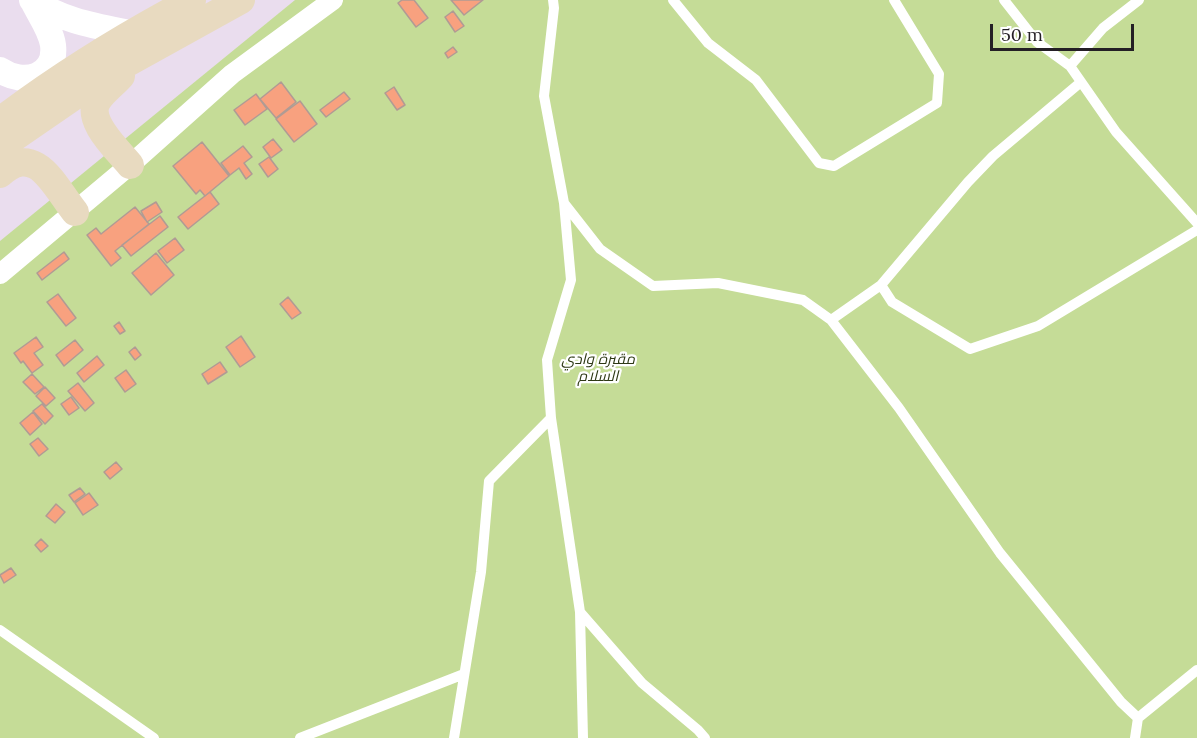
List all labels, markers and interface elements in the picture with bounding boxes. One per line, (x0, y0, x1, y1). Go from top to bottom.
scale bar (993, 12, 1137, 50)
text: 50 m (1001, 23, 1043, 46)
park label: مقبرة وادي السلام (561, 351, 635, 386)

